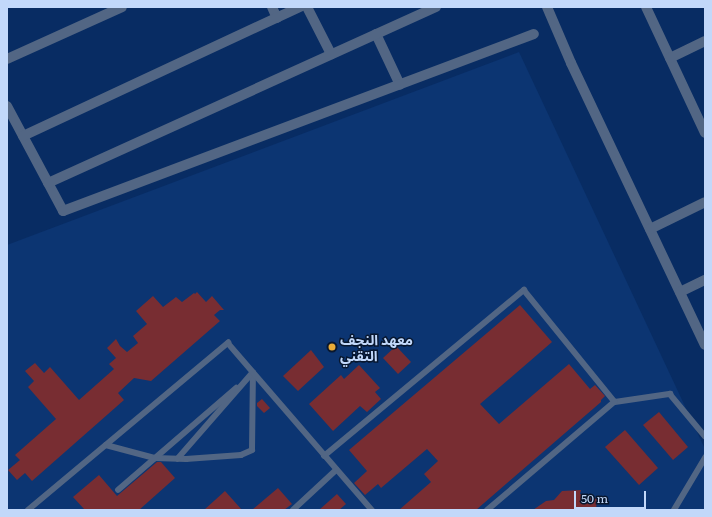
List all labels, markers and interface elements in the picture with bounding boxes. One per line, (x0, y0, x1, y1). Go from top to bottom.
place label: معهد النجف التقني (340, 331, 413, 364)
marker: معهد النجف التقني (327, 342, 337, 352)
scale bar (576, 483, 648, 509)
text: 50 m (581, 489, 608, 507)

